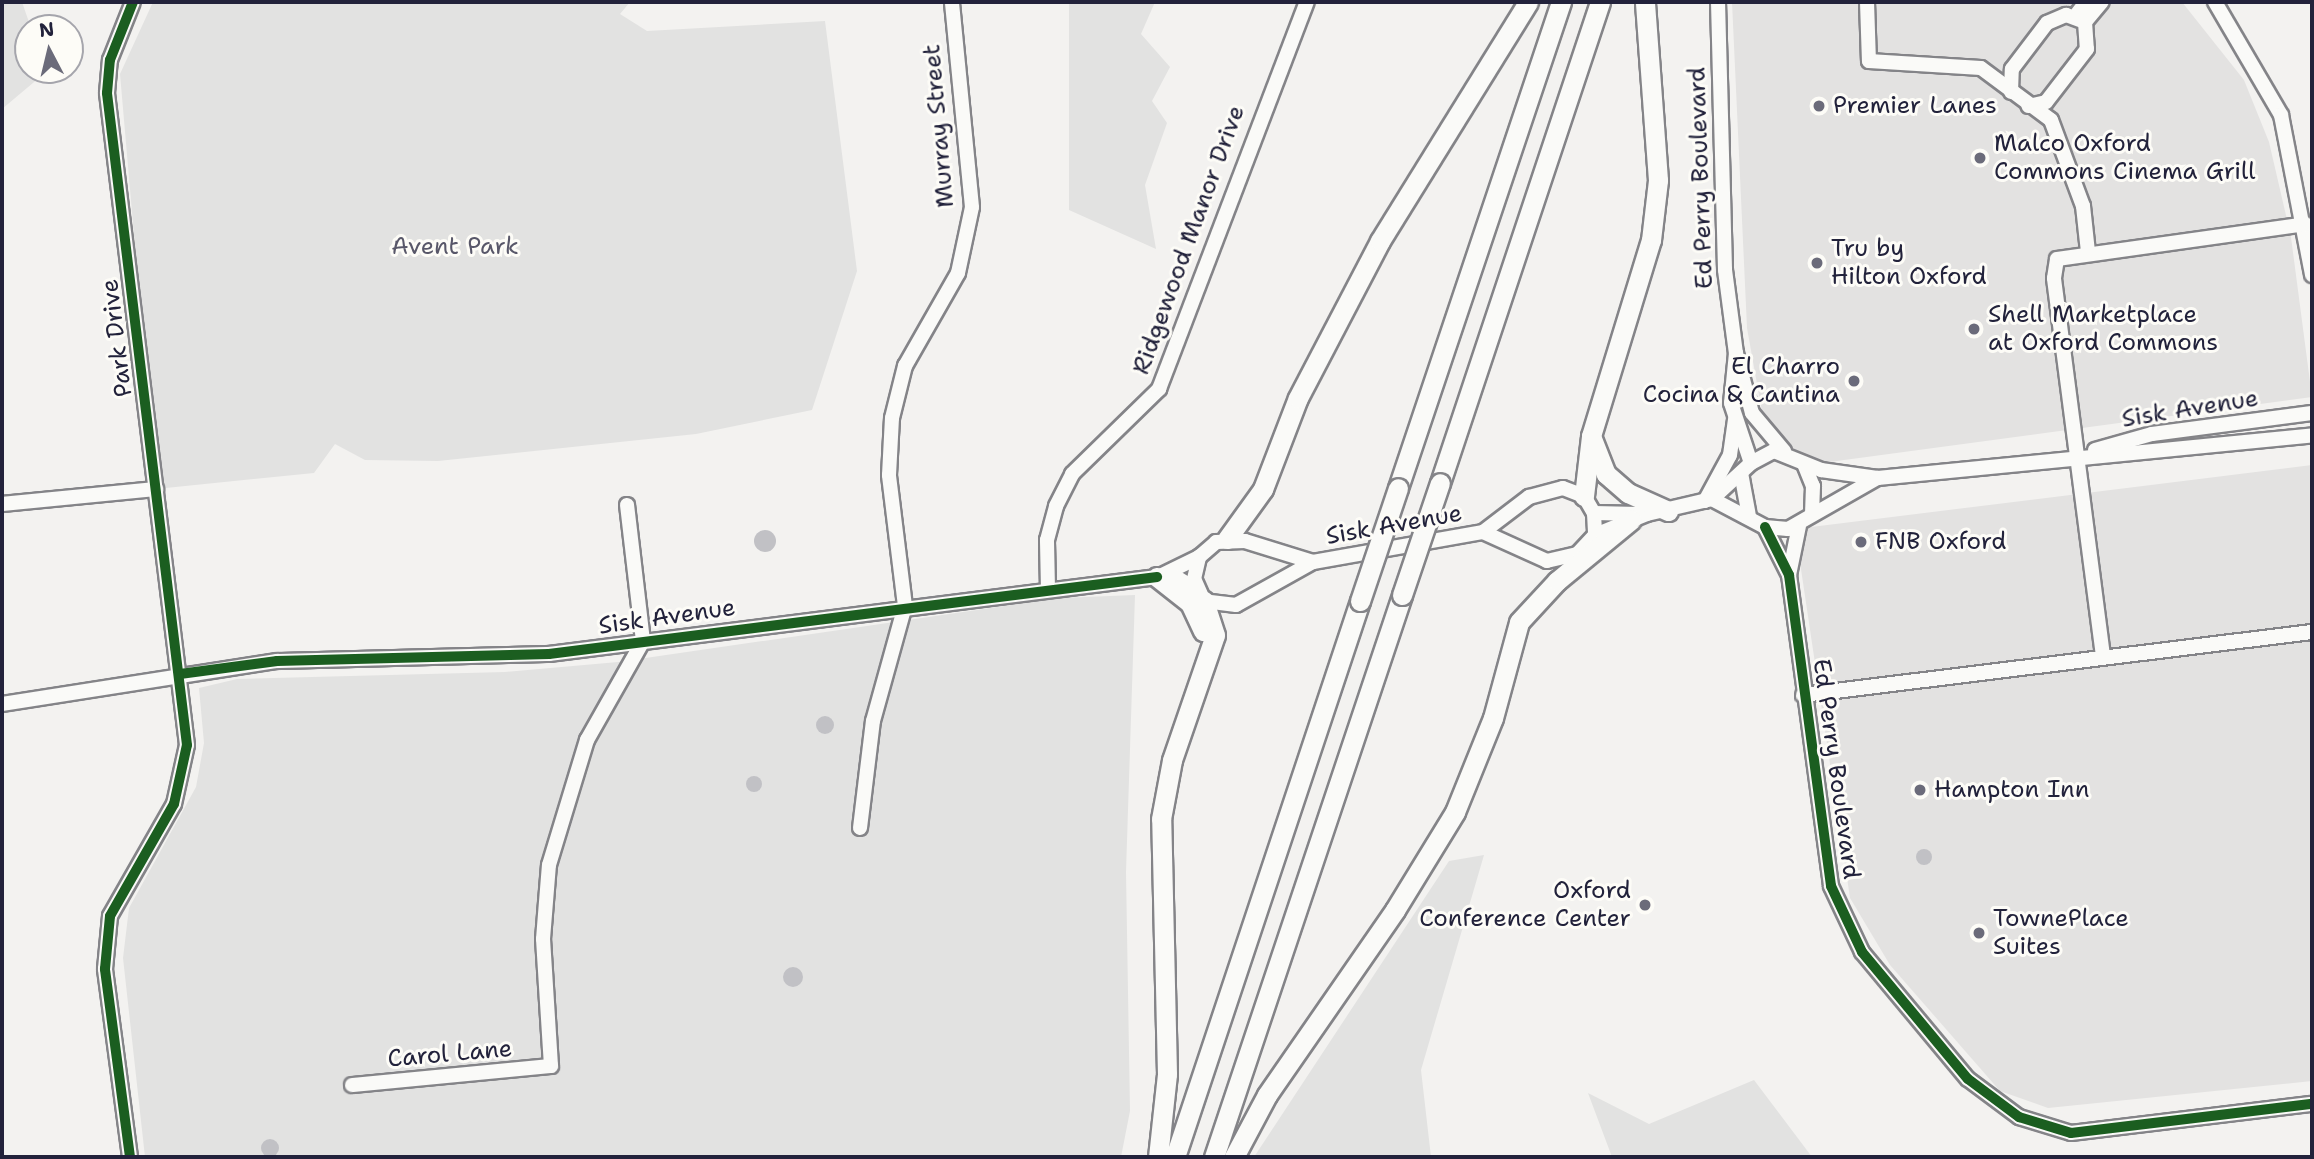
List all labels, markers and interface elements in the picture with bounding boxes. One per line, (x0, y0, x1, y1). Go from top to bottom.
north arrow (14, 14, 84, 84)
text: N (38, 16, 56, 43)
street label: Murray Street (918, 43, 960, 209)
street label: Ed Perry Boulevard (1683, 66, 1719, 290)
place label: Premier Lanes (1833, 92, 1997, 120)
marker: Premier Lanes (1811, 98, 1827, 114)
street label: Ridgewood Manor Drive (1127, 102, 1251, 378)
place label: Malco Oxford Commons Cinema Grill (1994, 130, 2255, 186)
marker: Malco Oxford Commons Cinema Grill (1972, 150, 1988, 166)
park label: Avent Park (391, 233, 519, 261)
place label: Tru by Hilton Oxford (1831, 235, 1987, 291)
marker: Tru by Hilton Oxford (1809, 255, 1825, 271)
street label: Park Drive (95, 277, 139, 399)
place label: Shell Marketplace at Oxford Commons (1988, 301, 2218, 357)
marker: Shell Marketplace at Oxford Commons (1966, 321, 1982, 337)
place label: El Charro Cocina & Cantina (1643, 353, 1840, 409)
marker: El Charro Cocina & Cantina (1846, 373, 1862, 389)
street label: Sisk Avenue (2120, 384, 2260, 434)
street label: Sisk Avenue (1324, 499, 1464, 551)
place label: FNB Oxford (1875, 528, 2006, 556)
marker: FNB Oxford (1853, 534, 1869, 550)
street label: Sisk Avenue (597, 593, 737, 641)
street label: Ed Perry Boulevard (1806, 657, 1866, 881)
place label: Hampton Inn (1934, 776, 2089, 804)
marker: Hampton Inn (1912, 782, 1928, 798)
place label: Oxford Conference Center (1419, 877, 1631, 933)
marker: Oxford Conference Center (1637, 897, 1653, 913)
place label: TownePlace Suites (1993, 905, 2129, 961)
marker: TownePlace Suites (1971, 925, 1987, 941)
street label: Carol Lane (386, 1034, 514, 1074)

